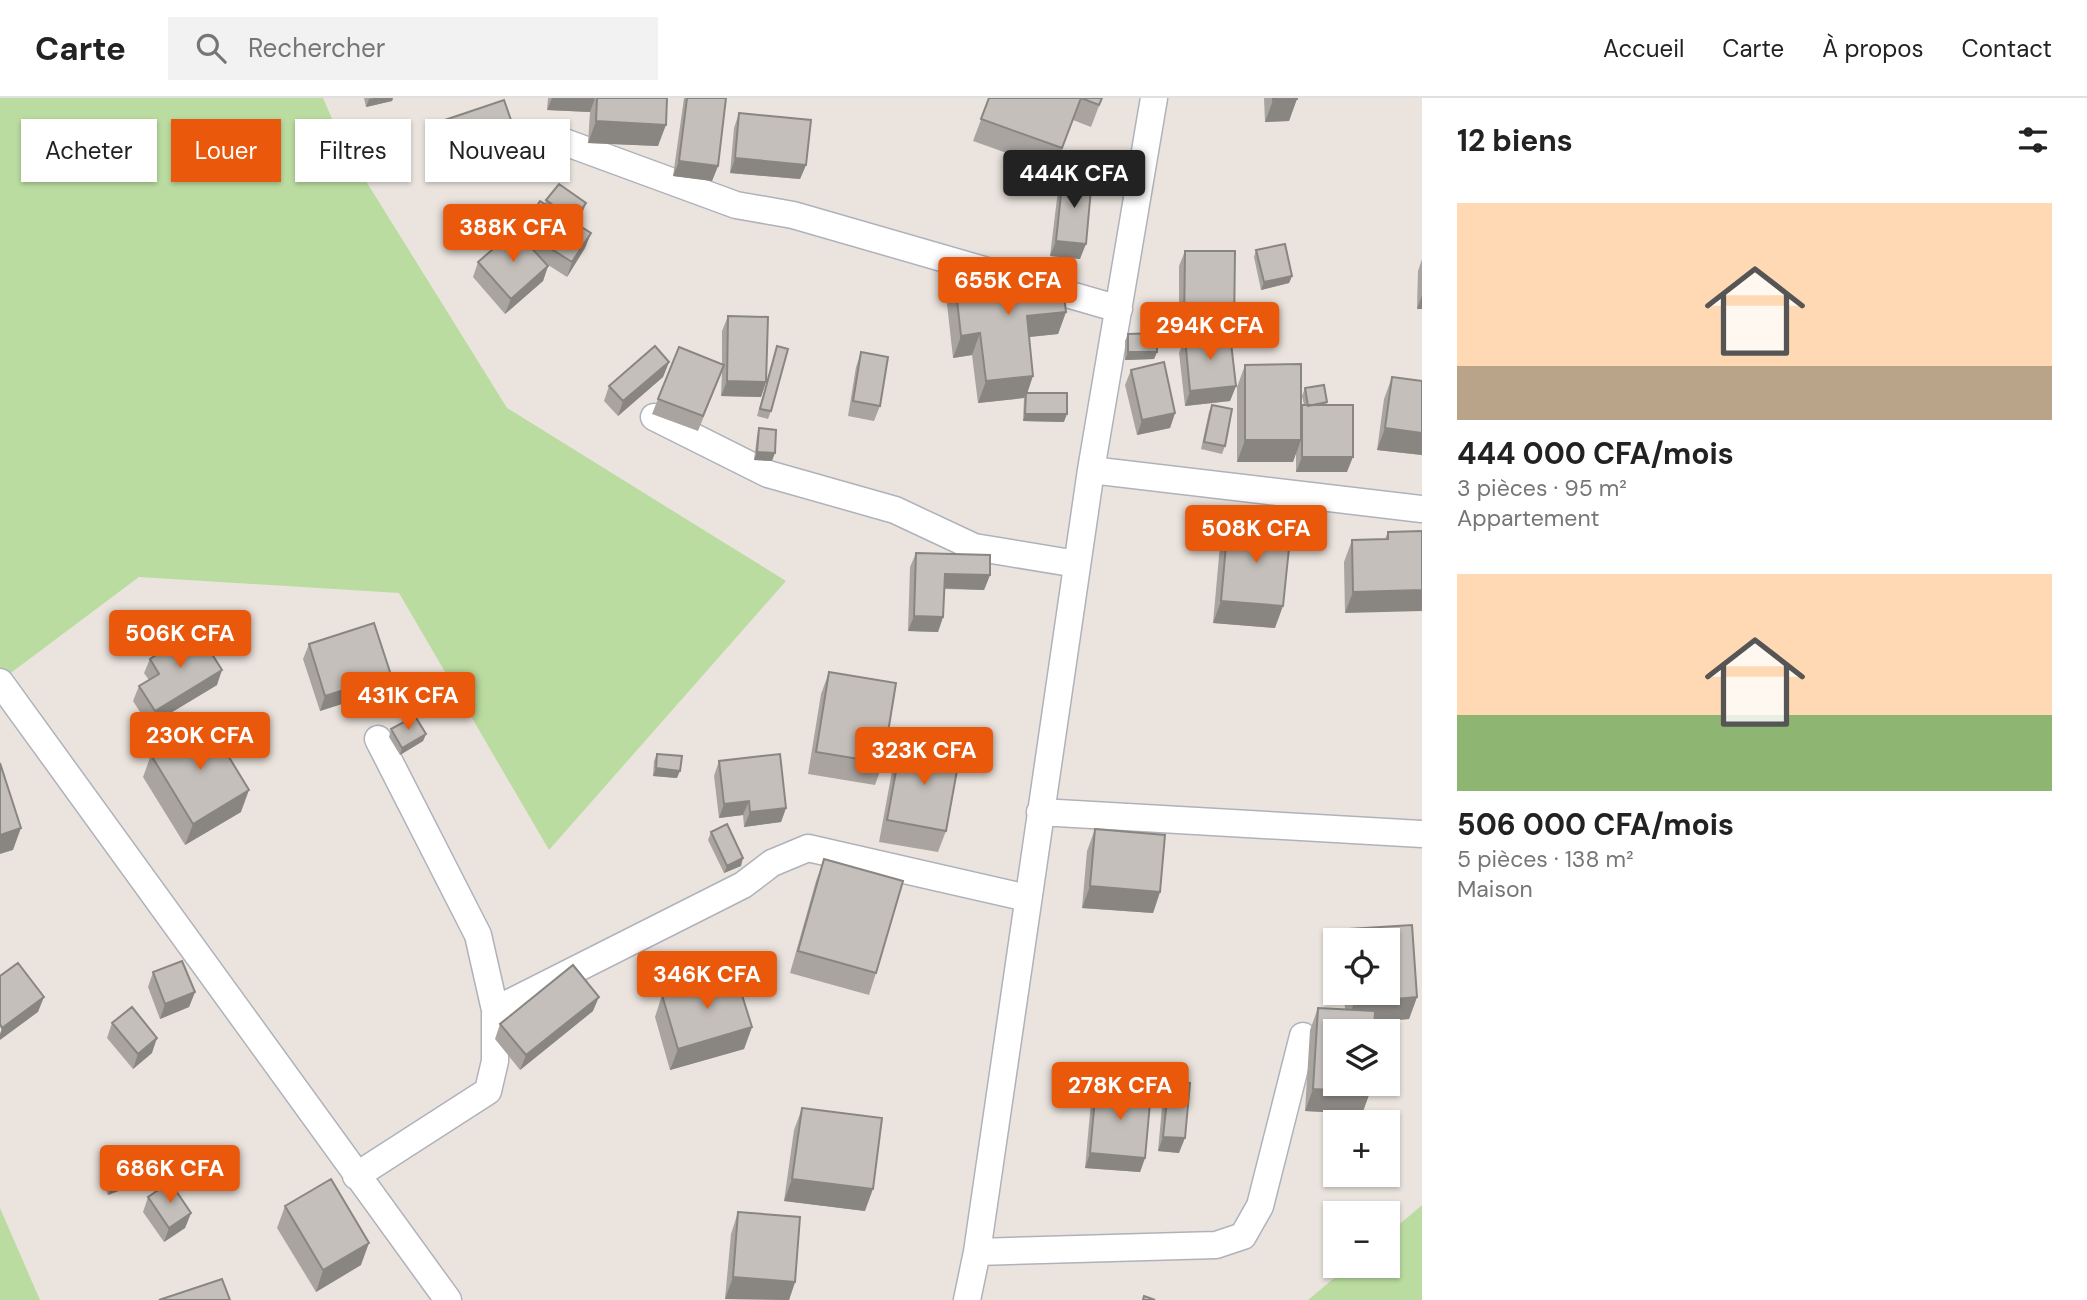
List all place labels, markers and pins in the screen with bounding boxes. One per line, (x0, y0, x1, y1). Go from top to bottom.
pin: 444K CFA (1002, 150, 1146, 210)
pin: 388K CFA (441, 204, 585, 264)
pin: 655K CFA (936, 258, 1080, 317)
pin: 294K CFA (1138, 302, 1282, 362)
pin: 508K CFA (1184, 505, 1328, 565)
pin: 506K CFA (108, 610, 252, 670)
pin: 431K CFA (336, 672, 480, 732)
pin: 230K CFA (128, 712, 272, 772)
pin: 323K CFA (852, 728, 996, 787)
pin: 346K CFA (635, 951, 779, 1011)
pin: 278K CFA (1048, 1062, 1192, 1122)
pin: 686K CFA (98, 1146, 242, 1205)

